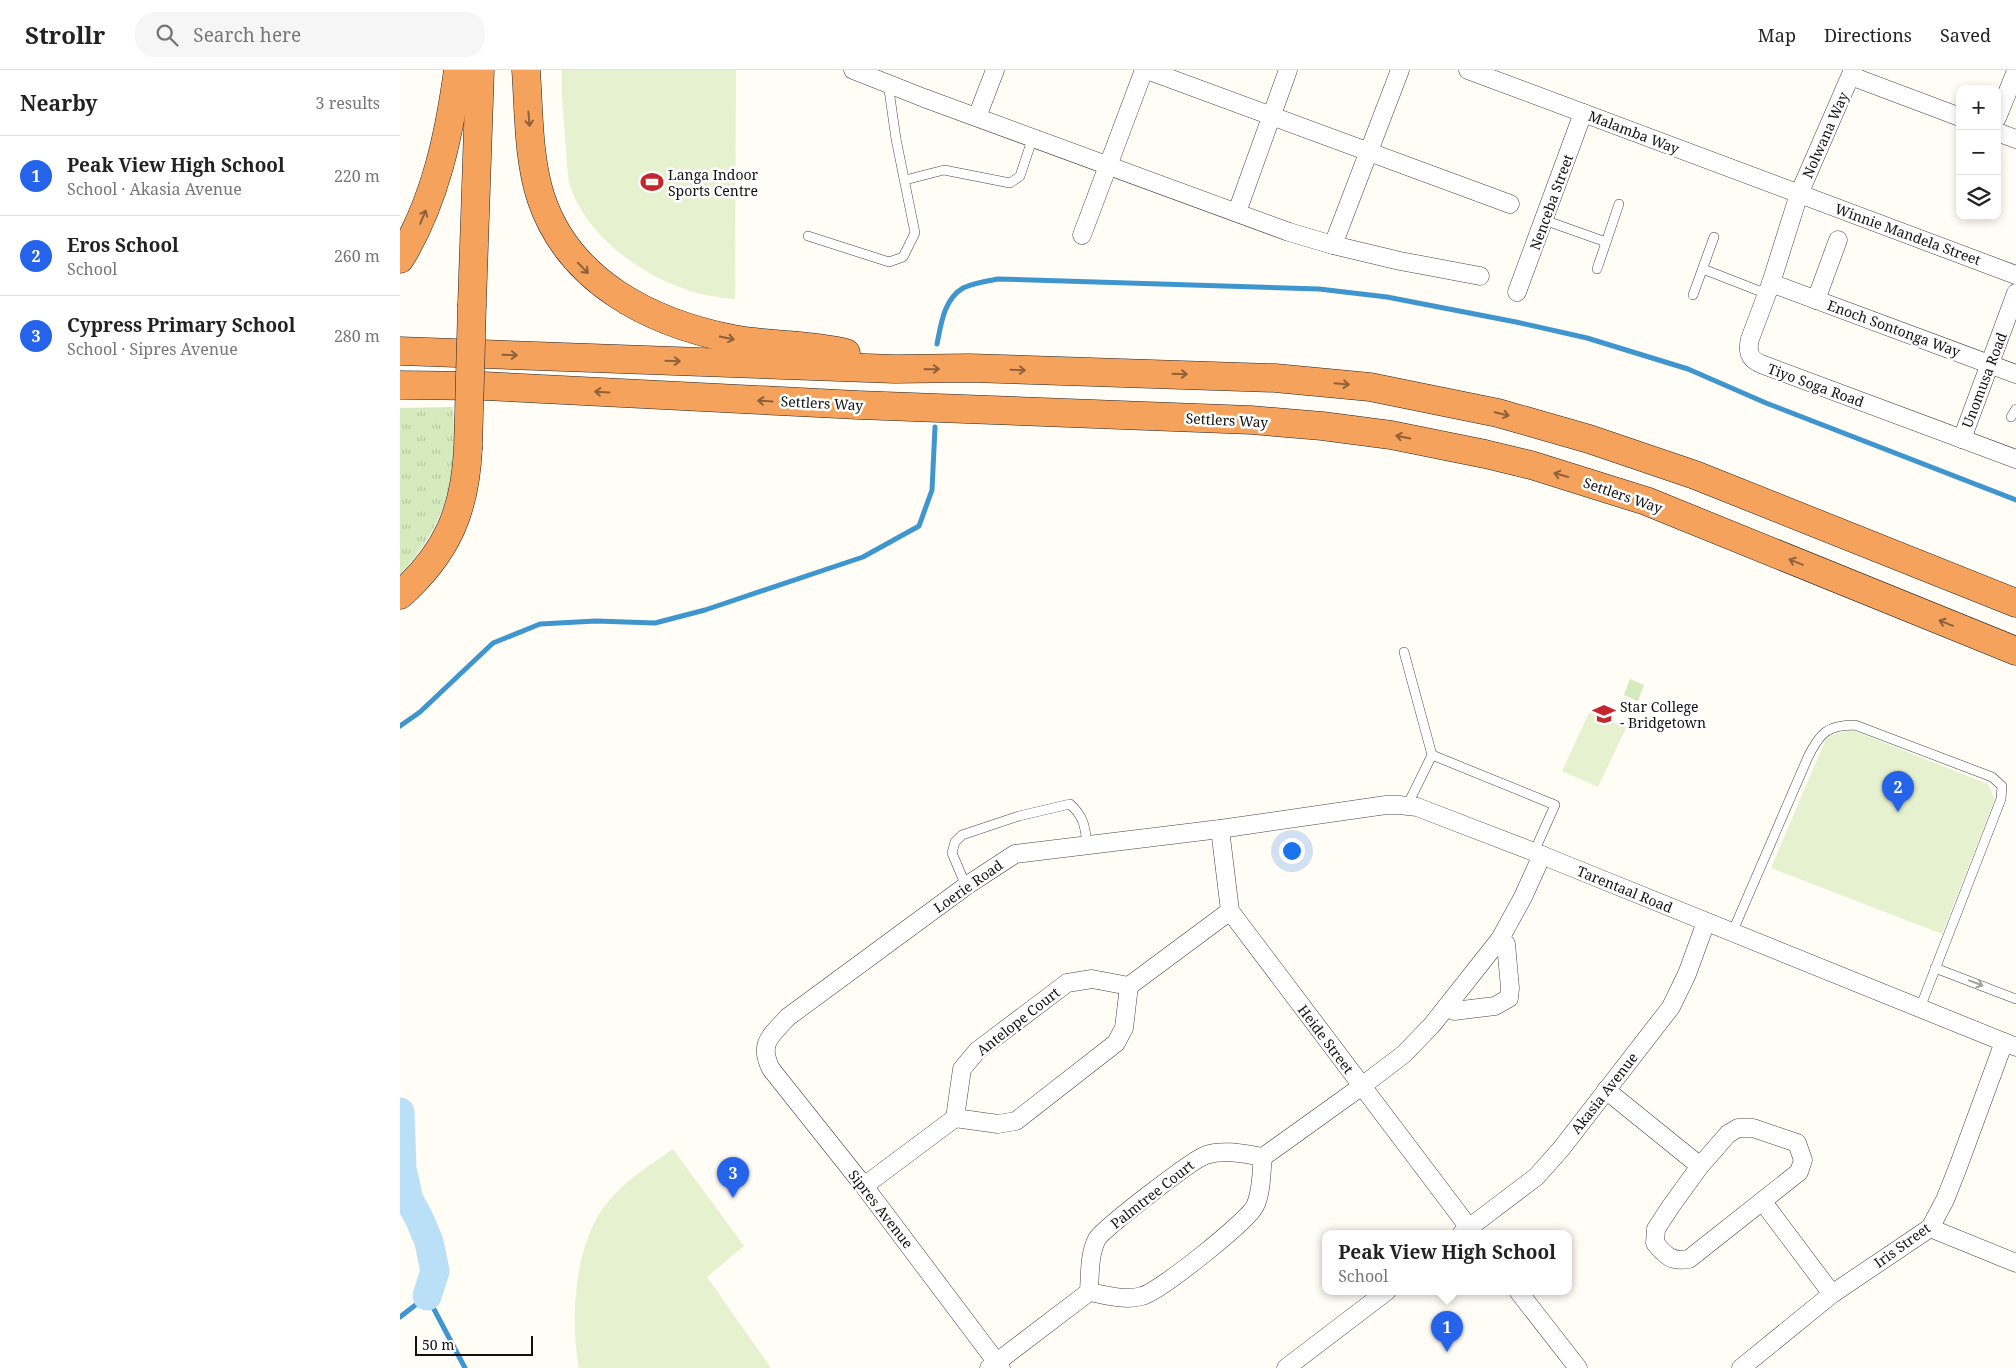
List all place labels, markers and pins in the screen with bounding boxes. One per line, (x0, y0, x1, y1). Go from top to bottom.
place label: Langa Indoor Sports Centre (668, 165, 759, 200)
sports icon: Langa Indoor Sports Centre (639, 169, 665, 195)
place label: Star College - Bridgetown (1620, 697, 1706, 732)
school or university icon: Star College - Bridgetown (1591, 701, 1617, 727)
pin: 2 (1882, 771, 1914, 812)
pin: 3 (717, 1157, 749, 1198)
pin: 1 (1431, 1311, 1463, 1352)

